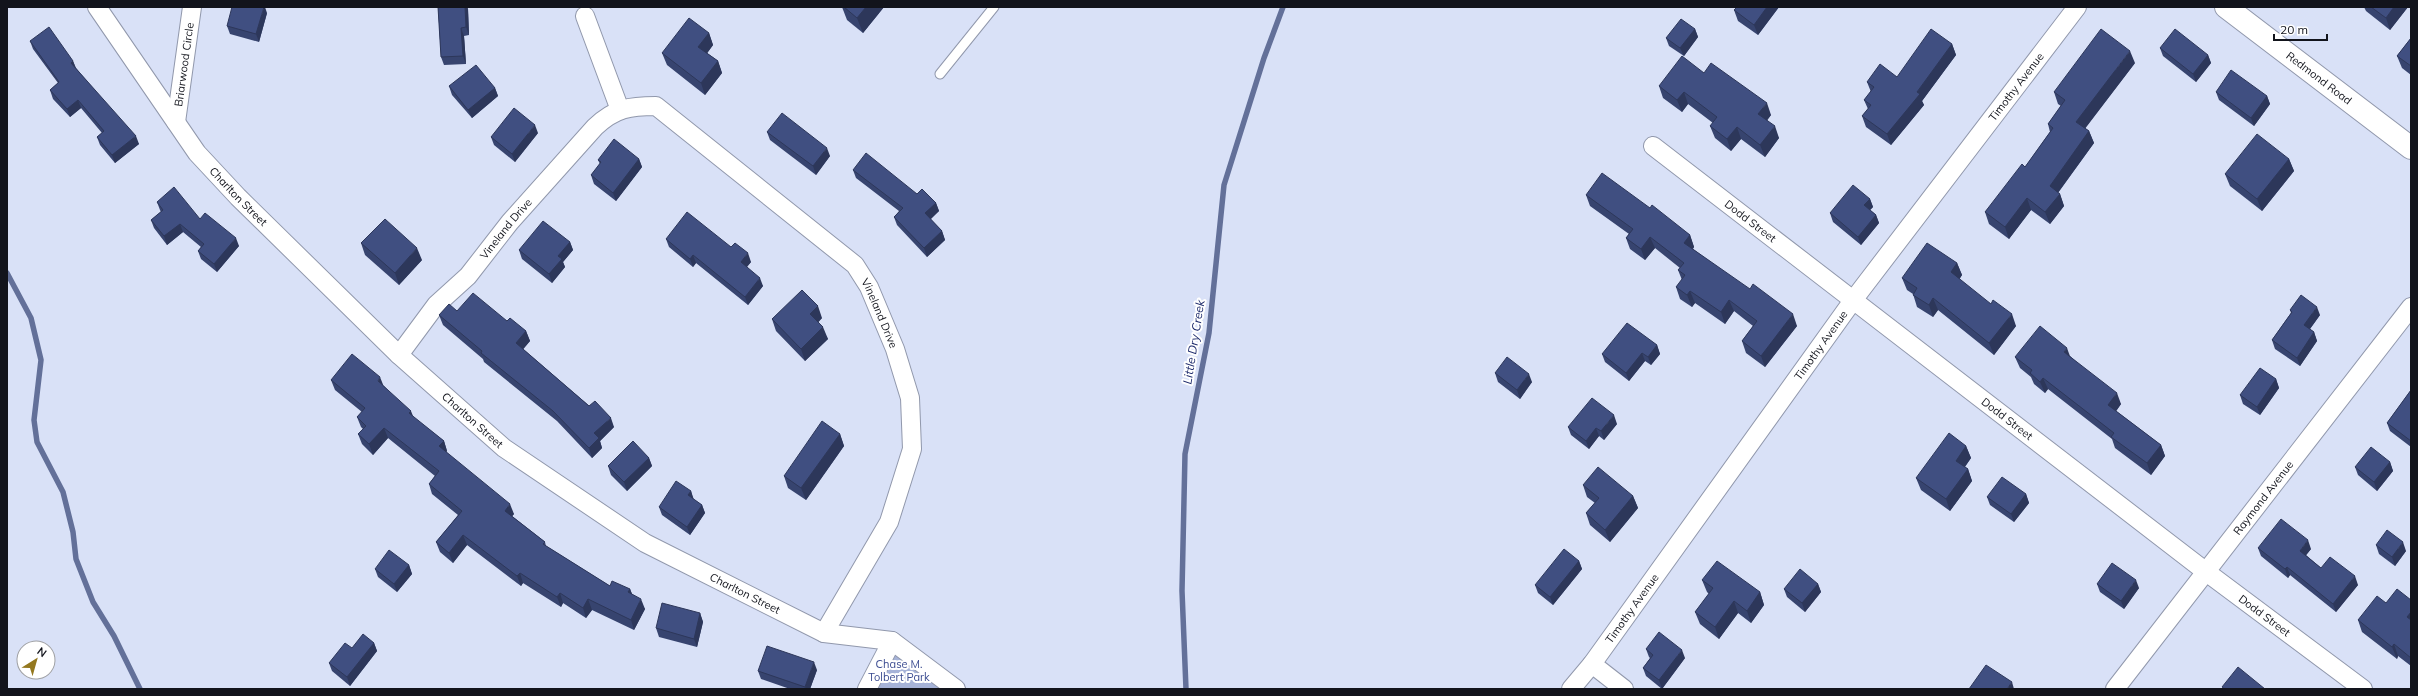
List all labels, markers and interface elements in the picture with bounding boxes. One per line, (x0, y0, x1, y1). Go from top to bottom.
scale bar (2274, 16, 2327, 42)
street label: Briarwood Circle (171, 22, 197, 107)
text: 20 m (2280, 22, 2308, 37)
street label: Redmond Road (2283, 48, 2355, 107)
street label: Timothy Avenue (1985, 50, 2047, 124)
street label: Charlton Street (207, 164, 270, 229)
street label: Vineland Drive (477, 195, 535, 262)
street label: Dodd Street (1722, 197, 1779, 245)
street label: Vineland Drive (858, 276, 901, 350)
water label: Little Dry Creek (1179, 298, 1208, 385)
street label: Timothy Avenue (1791, 308, 1851, 383)
street label: Charlton Street (439, 389, 506, 451)
street label: Dodd Street (1979, 395, 2036, 443)
street label: Raymond Avenue (2230, 458, 2296, 538)
street label: Charlton Street (708, 570, 783, 617)
street label: Timothy Avenue (1602, 571, 1662, 646)
street label: Dodd Street (2236, 592, 2293, 639)
north arrow (16, 640, 56, 680)
text: N (34, 644, 50, 660)
park label: Chase M. Tolbert Park (868, 657, 930, 684)

